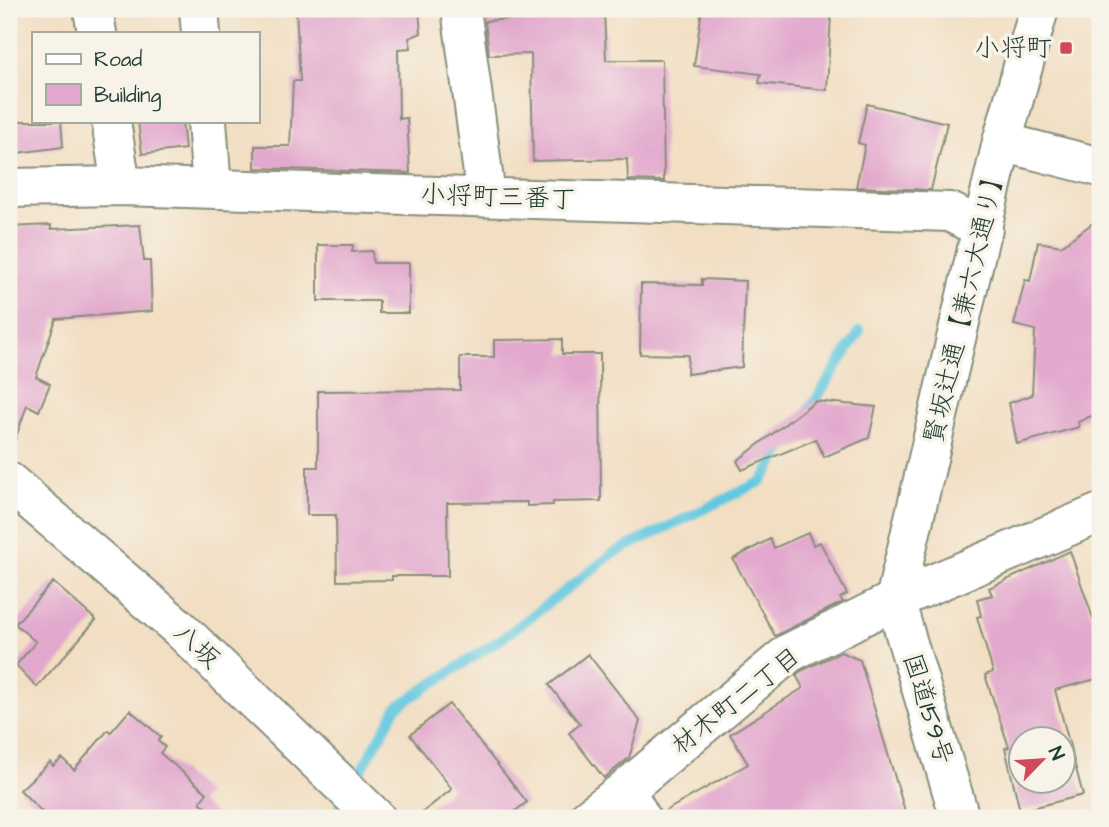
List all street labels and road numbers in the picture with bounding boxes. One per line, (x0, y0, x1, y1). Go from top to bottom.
street label: 賢坂辻通【兼六大通り】 (915, 161, 1015, 447)
street label: 小将町三番丁 (419, 176, 577, 218)
street label: 八坂 (166, 615, 228, 677)
street label: 材木町二丁目 (663, 639, 809, 763)
street label: 国道159号 (894, 649, 962, 769)

